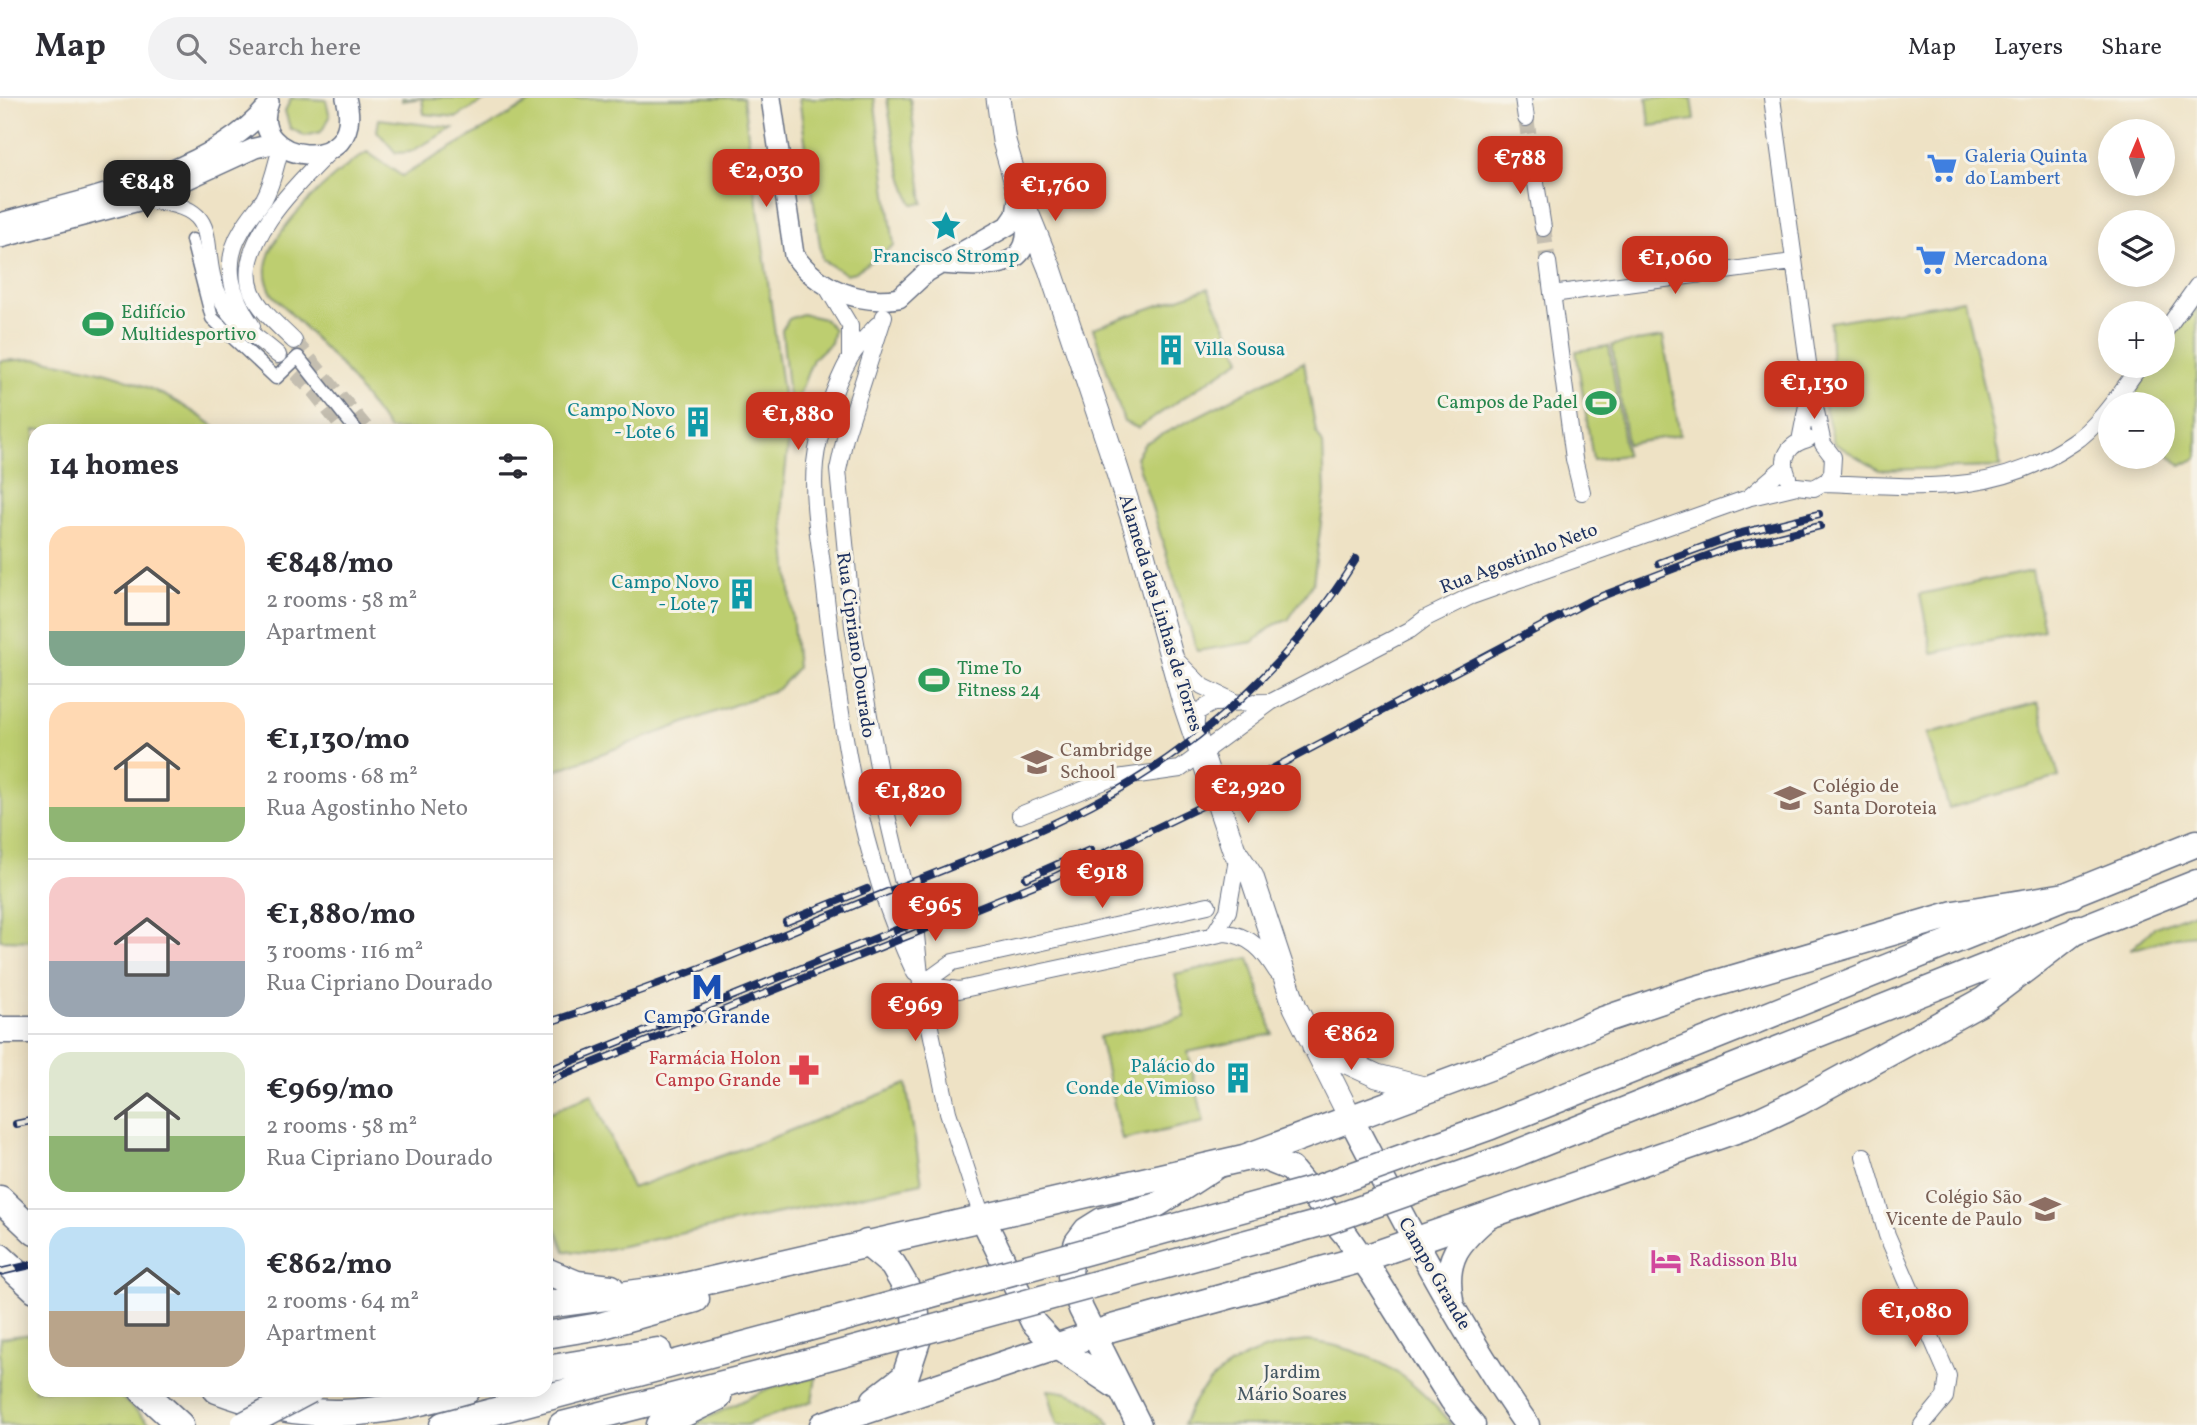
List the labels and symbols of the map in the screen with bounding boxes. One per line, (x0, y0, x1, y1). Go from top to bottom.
north arrow (2098, 119, 2175, 196)
pin: €788 (1479, 136, 1561, 196)
place label: Galeria Quinta do Lambert (1965, 144, 2088, 192)
pin: €2,030 (709, 150, 823, 209)
supermarket icon: Galeria Quinta do Lambert (1925, 151, 1959, 185)
pin: €848 (106, 160, 188, 220)
pin: €1,760 (998, 164, 1112, 223)
place icon: Francisco Stromp (929, 209, 963, 243)
pin: €1,060 (1618, 236, 1732, 296)
supermarket icon: Mercadona (1914, 243, 1948, 277)
place label: Francisco Stromp (873, 244, 1019, 270)
place label: Mercadona (1954, 247, 2048, 273)
place label: Edifício Multidesportivo (121, 300, 256, 348)
sports icon: Edifício Multidesportivo (81, 307, 115, 341)
building icon: Villa Sousa (1154, 333, 1188, 367)
place label: Villa Sousa (1194, 337, 1285, 363)
pin: €1,130 (1757, 362, 1871, 421)
sports icon: Campos de Padel (1584, 386, 1618, 420)
place label: Campos de Padel (1437, 390, 1578, 416)
pin: €1,880 (741, 392, 855, 452)
place label: Campo Novo - Lote 6 (568, 398, 675, 446)
building icon: Campo Novo - Lote 6 (681, 405, 715, 439)
street label: Alameda das Linhas de Torres (1111, 491, 1209, 735)
street label: Rua Agostinho Neto (1436, 517, 1602, 601)
street label: Rua Cipriano Dourado (829, 550, 881, 740)
place label: Campo Novo - Lote 7 (612, 570, 719, 618)
building icon: Campo Novo - Lote 7 (725, 577, 759, 611)
place label: Time To Fitness 24 (957, 656, 1041, 704)
sports icon: Time To Fitness 24 (917, 663, 951, 697)
place label: Cambridge School (1060, 738, 1152, 786)
school or university icon: Cambridge School (1020, 745, 1054, 779)
pin: €2,920 (1191, 766, 1305, 825)
pin: €1,820 (853, 770, 967, 829)
place label: Colégio de Santa Doroteia (1813, 774, 1937, 822)
school or university icon: Colégio de Santa Doroteia (1773, 781, 1807, 815)
pin: €918 (1061, 850, 1143, 910)
pin: €965 (894, 884, 976, 943)
metro station icon: Campo Grande (690, 970, 724, 1004)
pin: €969 (874, 984, 956, 1043)
place label: Campo Grande (644, 1005, 770, 1031)
pin: €862 (1310, 1012, 1392, 1072)
place label: Farmácia Holon Campo Grande (649, 1046, 781, 1094)
pharmacy icon: Farmácia Holon Campo Grande (787, 1053, 821, 1087)
place label: Palácio do Conde de Vimioso (1066, 1054, 1215, 1102)
building icon: Palácio do Conde de Vimioso (1221, 1061, 1255, 1095)
place label: Colégio São Vicente de Paulo (1886, 1185, 2022, 1233)
school or university icon: Colégio São Vicente de Paulo (2028, 1192, 2062, 1226)
street label: Campo Grande (1391, 1213, 1477, 1335)
hotel icon: Radisson Blu (1649, 1244, 1683, 1278)
place label: Radisson Blu (1689, 1248, 1798, 1274)
pin: €1,080 (1858, 1290, 1972, 1349)
park label: Jardim Mário Soares (1237, 1360, 1347, 1408)

